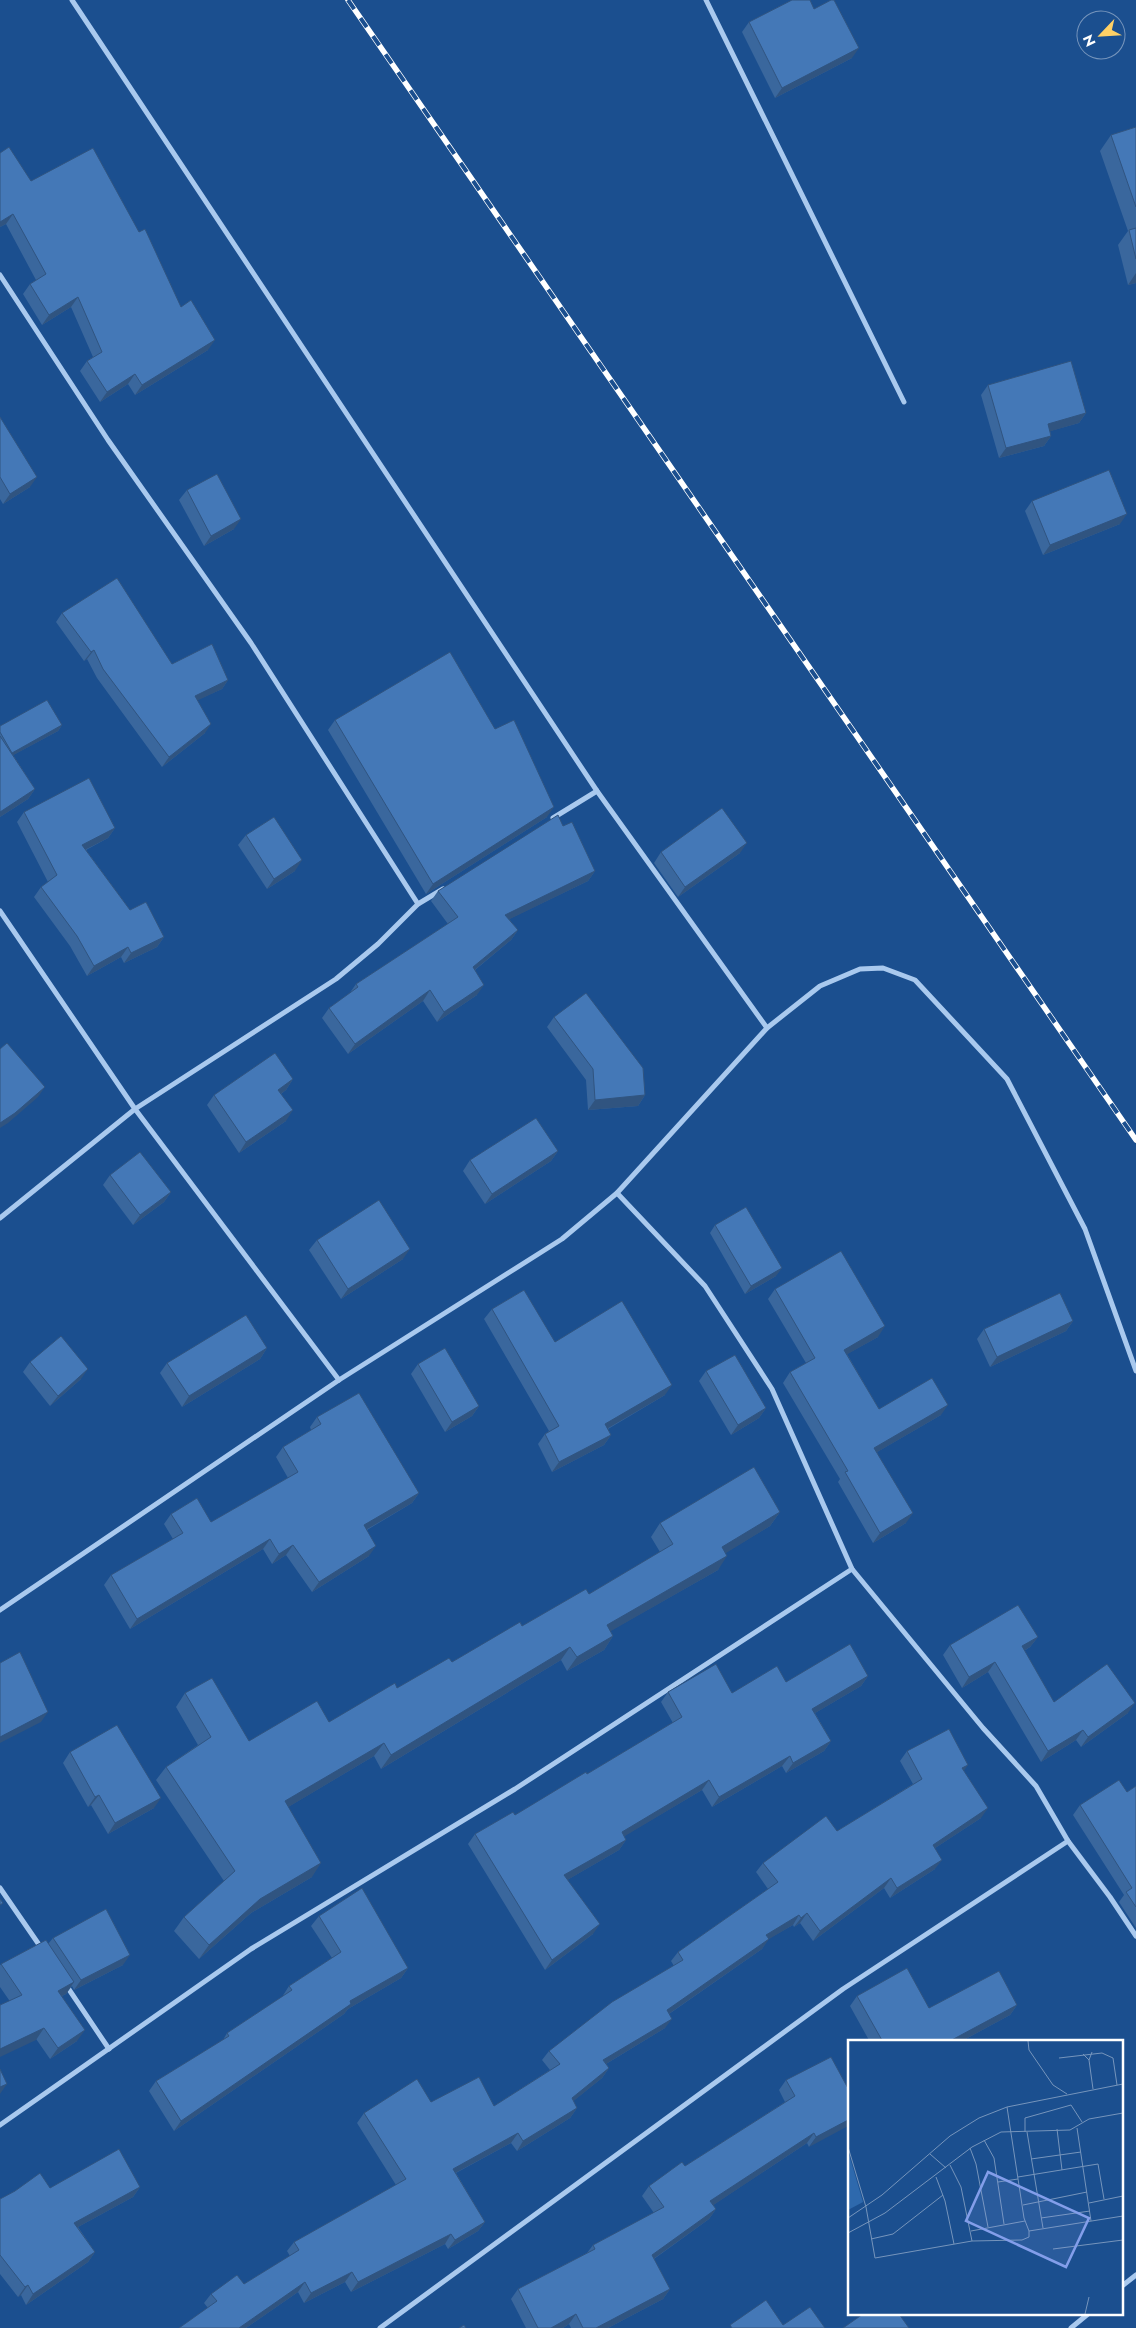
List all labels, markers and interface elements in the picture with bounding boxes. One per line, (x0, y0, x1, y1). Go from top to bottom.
north arrow (1076, 10, 1126, 60)
text: N (1078, 31, 1101, 50)
inset map (848, 2040, 1124, 2316)

